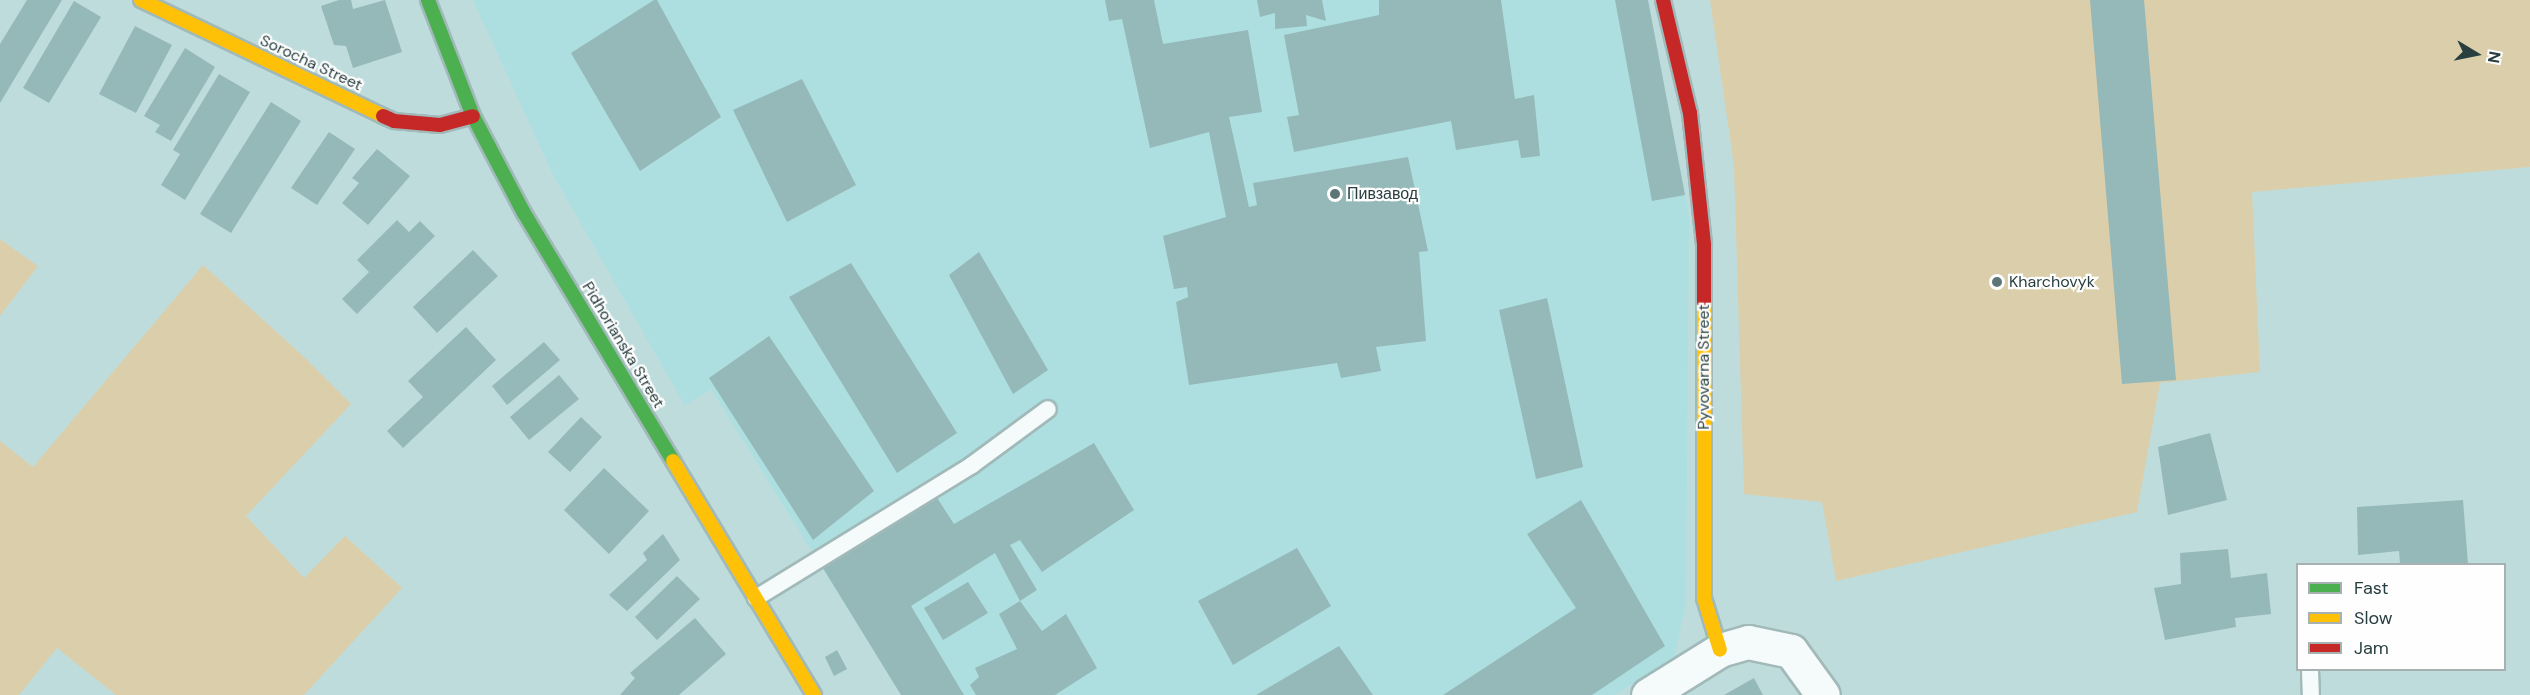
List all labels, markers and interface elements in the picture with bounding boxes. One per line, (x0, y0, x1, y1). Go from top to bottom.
north arrow (2446, 24, 2506, 84)
street label: Sorocha Street (257, 31, 365, 95)
text: N (2483, 50, 2506, 65)
place label: Пивзавод (1347, 184, 1418, 204)
marker: Пивзавод (1328, 187, 1342, 201)
place label: Kharchovyk (2009, 272, 2095, 292)
marker: Kharchovyk (1990, 275, 2004, 289)
street label: Pidhorianska Street (578, 278, 668, 412)
street label: Pyvovarna Street (1694, 304, 1714, 430)
legend (2296, 563, 2506, 671)
text: Fast (2354, 576, 2389, 600)
text: Slow (2354, 606, 2393, 630)
text: Jam (2354, 636, 2389, 660)

